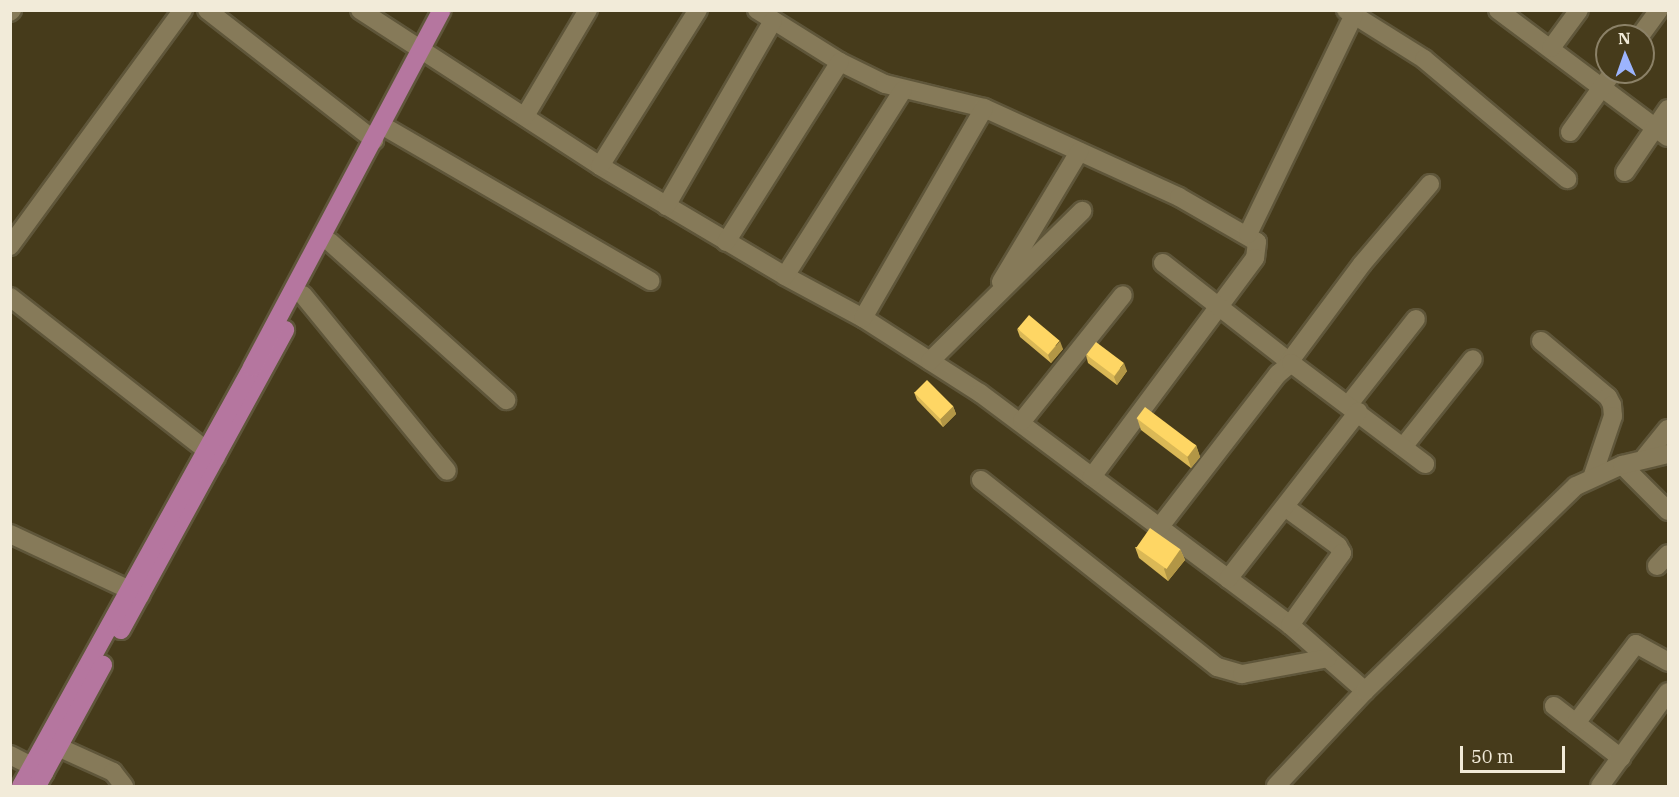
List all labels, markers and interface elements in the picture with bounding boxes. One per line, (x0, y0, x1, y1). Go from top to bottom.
north arrow (1595, 24, 1655, 84)
text: N (1618, 28, 1631, 48)
scale bar (1463, 734, 1568, 772)
text: 50 m (1471, 745, 1514, 768)

